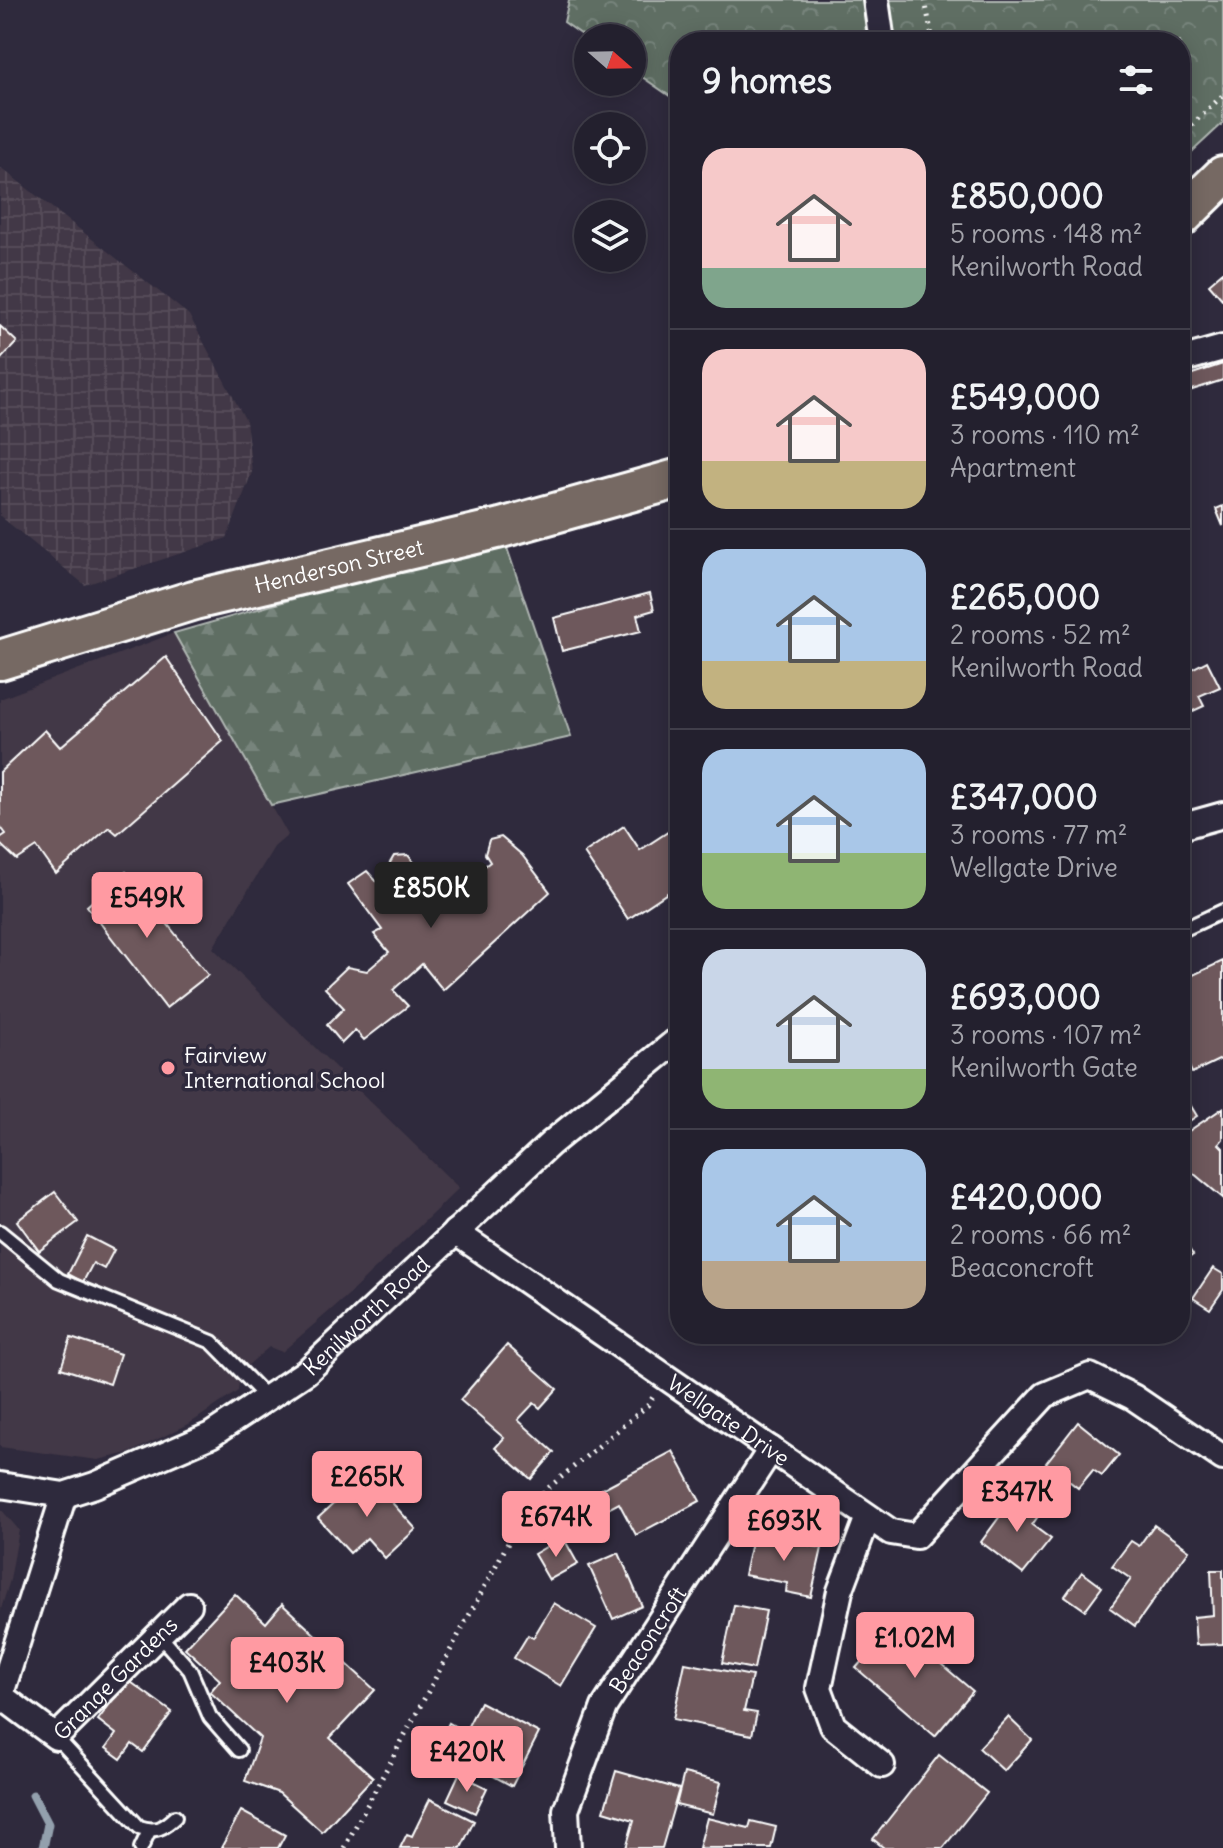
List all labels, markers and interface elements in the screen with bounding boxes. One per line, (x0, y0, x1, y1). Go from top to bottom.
north arrow (574, 24, 646, 96)
map controls (574, 24, 646, 272)
icon: filters (1114, 58, 1158, 102)
text: 9 homes (702, 59, 832, 102)
button: locate (574, 112, 646, 184)
text: £850,000 (950, 174, 1104, 217)
icon: home (766, 180, 862, 276)
button: layers (574, 200, 646, 272)
text: 5 rooms · 148 m² (950, 217, 1143, 250)
text: Kenilworth Road (950, 250, 1143, 283)
text: £549,000 (950, 375, 1101, 418)
icon: home (766, 381, 862, 477)
text: 3 rooms · 110 m² (950, 418, 1140, 451)
text: Apartment (950, 451, 1076, 484)
street label: Henderson Street (252, 533, 426, 599)
text: £265,000 (950, 575, 1100, 618)
icon: home (766, 581, 862, 677)
text: 2 rooms · 52 m² (950, 618, 1131, 651)
text: Kenilworth Road (950, 651, 1143, 684)
text: £347,000 (950, 775, 1098, 818)
icon: home (766, 781, 862, 877)
text: 3 rooms · 77 m² (950, 818, 1128, 851)
text: Wellgate Drive (950, 851, 1118, 884)
pin: £850K (375, 862, 487, 930)
text: £850K (392, 871, 470, 904)
pin: £549K (91, 872, 203, 940)
text: £549K (110, 881, 184, 914)
text: £693,000 (950, 975, 1101, 1018)
icon: home (766, 981, 862, 1077)
text: 3 rooms · 107 m² (950, 1018, 1142, 1051)
place label: Fairview International School (184, 1041, 385, 1094)
text: Kenilworth Gate (950, 1051, 1138, 1084)
marker: Fairview International School (159, 1059, 177, 1077)
text: £420,000 (950, 1175, 1103, 1218)
icon: home (766, 1181, 862, 1277)
text: 2 rooms · 66 m² (950, 1218, 1132, 1251)
street label: Kenilworth Road (297, 1250, 435, 1382)
text: Beaconcroft (950, 1251, 1094, 1284)
street label: Wellgate Drive (662, 1368, 795, 1472)
pin: £265K (311, 1451, 423, 1519)
text: £265K (330, 1460, 404, 1493)
pin: £347K (961, 1466, 1073, 1534)
text: £347K (981, 1475, 1053, 1508)
pin: £674K (500, 1491, 612, 1559)
pin: £693K (728, 1495, 840, 1563)
text: £674K (520, 1500, 592, 1533)
text: £693K (747, 1504, 821, 1537)
street label: Beaconcroft (603, 1581, 692, 1698)
street label: Grange Gardens (47, 1611, 183, 1746)
pin: £1.02M (850, 1612, 980, 1680)
text: £1.02M (874, 1621, 956, 1654)
pin: £403K (231, 1637, 343, 1705)
text: £403K (249, 1646, 325, 1679)
pin: £420K (411, 1726, 523, 1794)
text: £420K (429, 1735, 505, 1768)

